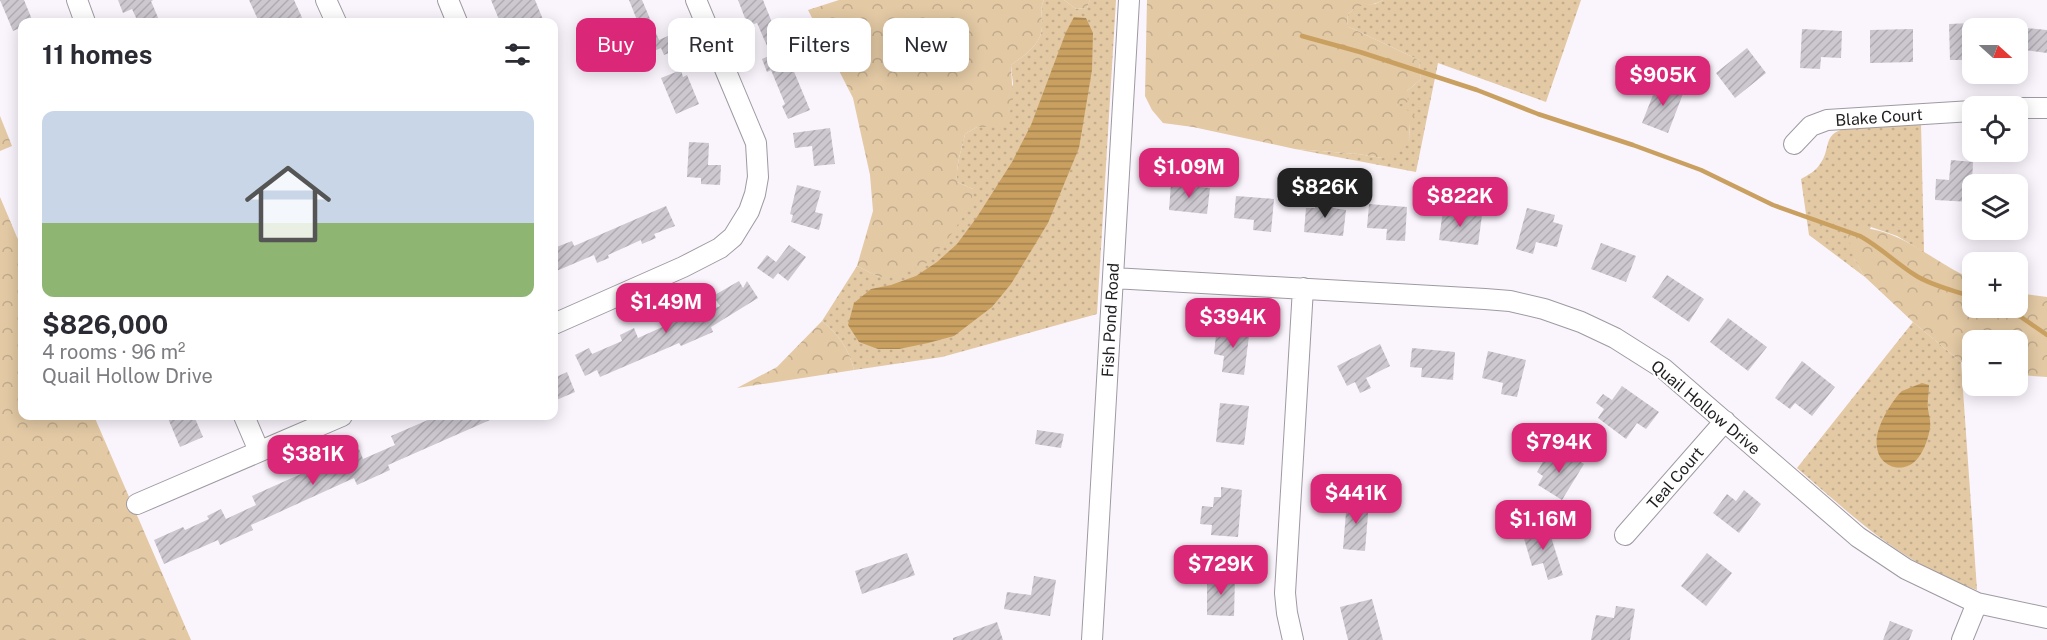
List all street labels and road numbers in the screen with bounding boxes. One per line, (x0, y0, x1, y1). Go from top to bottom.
street label: Blake Court (1835, 105, 1923, 130)
street label: Fish Pond Road (1098, 262, 1123, 378)
street label: Quail Hollow Drive (1647, 356, 1764, 459)
street label: Teal Court (1643, 443, 1708, 513)

